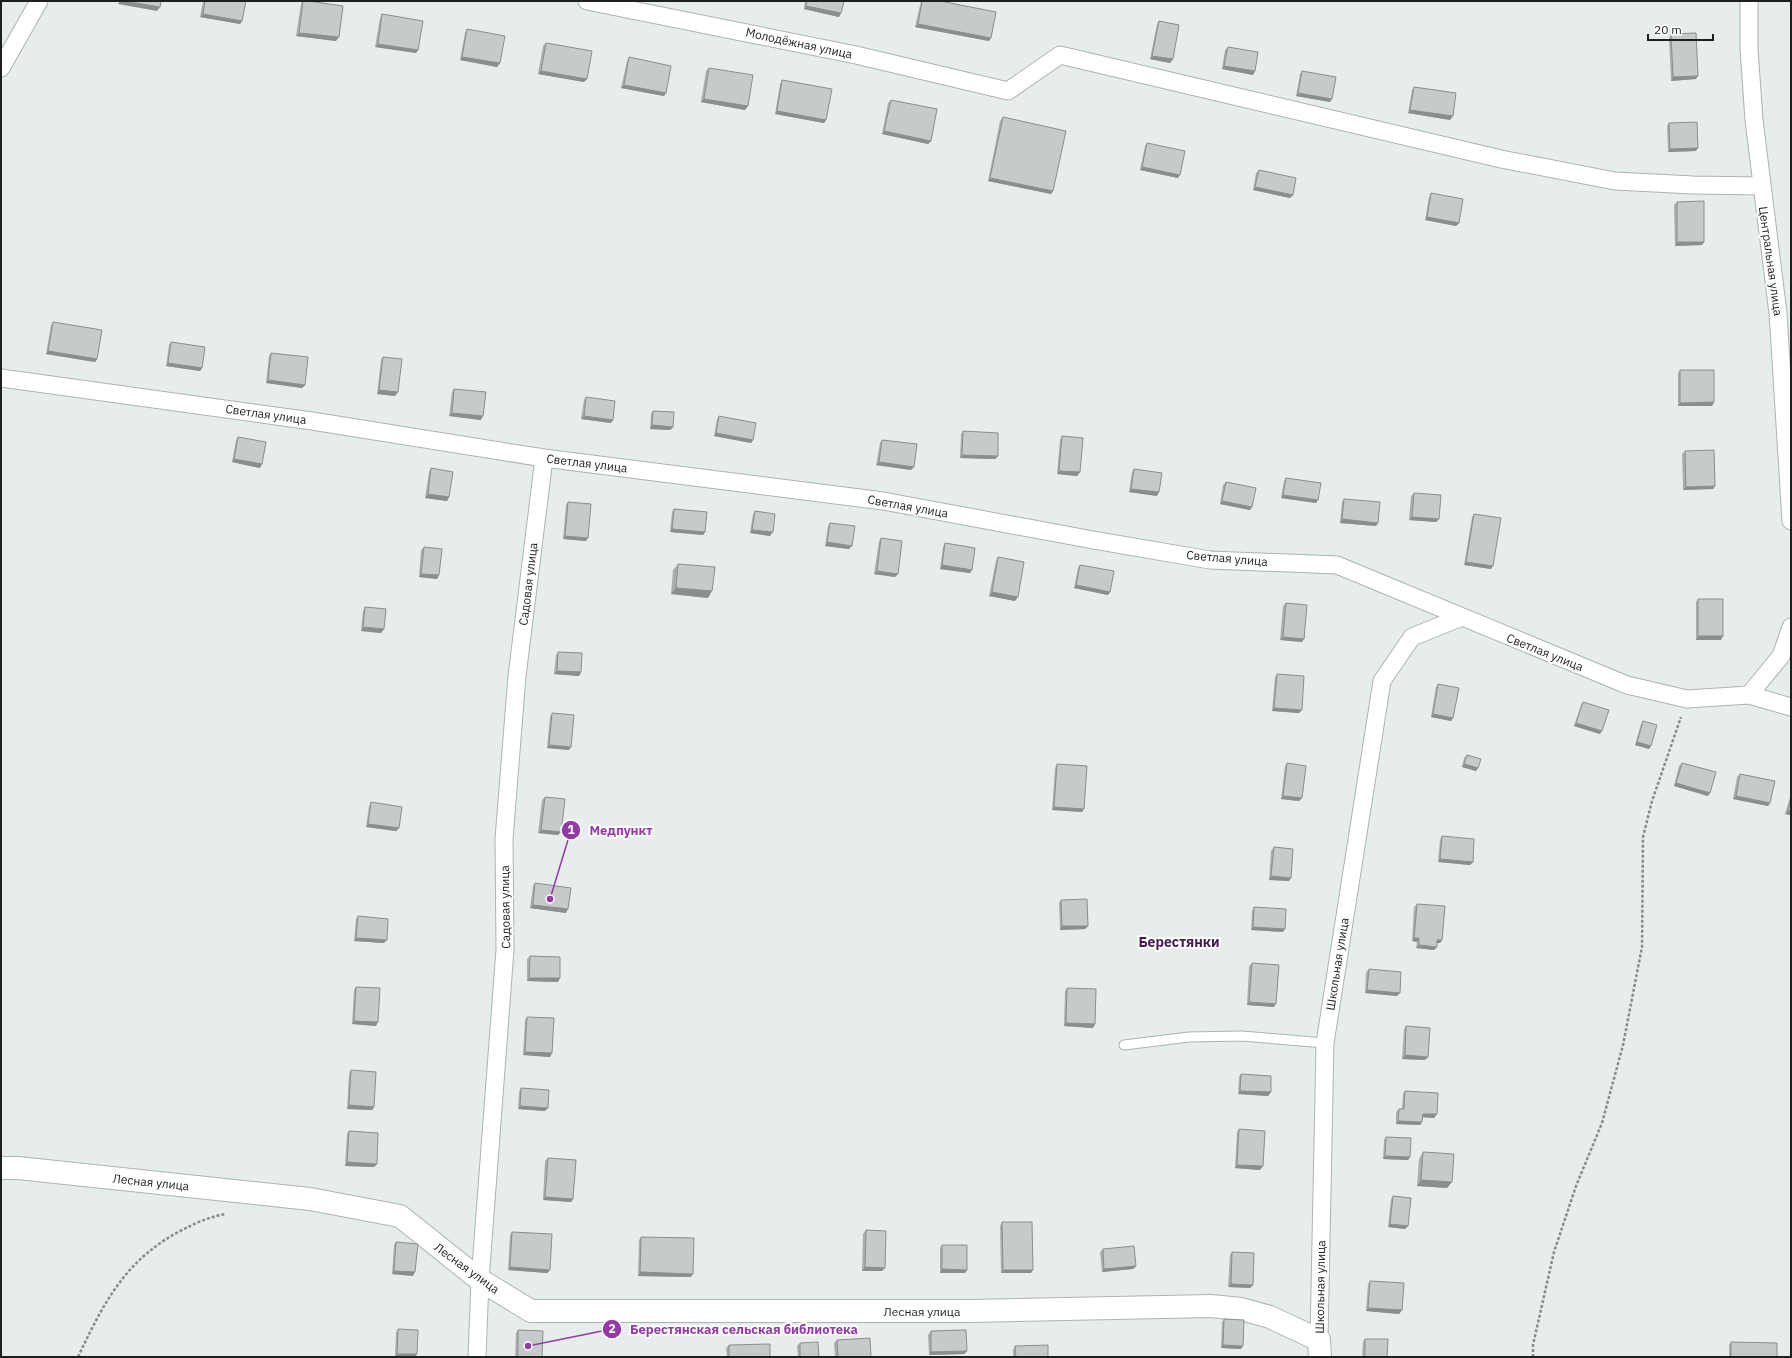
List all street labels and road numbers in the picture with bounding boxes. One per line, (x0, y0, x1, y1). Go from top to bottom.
street label: Молодёжная улица (744, 24, 854, 62)
street label: Центральная улица (1756, 205, 1786, 317)
street label: Светлая улица (225, 401, 308, 427)
street label: Светлая улица (546, 451, 629, 475)
street label: Светлая улица (867, 492, 950, 521)
street label: Садовая улица (515, 541, 541, 626)
street label: Светлая улица (1186, 547, 1269, 569)
street label: Светлая улица (1504, 630, 1586, 674)
street label: Садовая улица (497, 865, 513, 949)
street label: Школьная улица (1322, 916, 1352, 1011)
street label: Лесная улица (112, 1171, 191, 1194)
street label: Лесная улица (432, 1239, 503, 1297)
street label: Школьная улица (1312, 1240, 1328, 1334)
street label: Лесная улица (884, 1304, 961, 1319)

